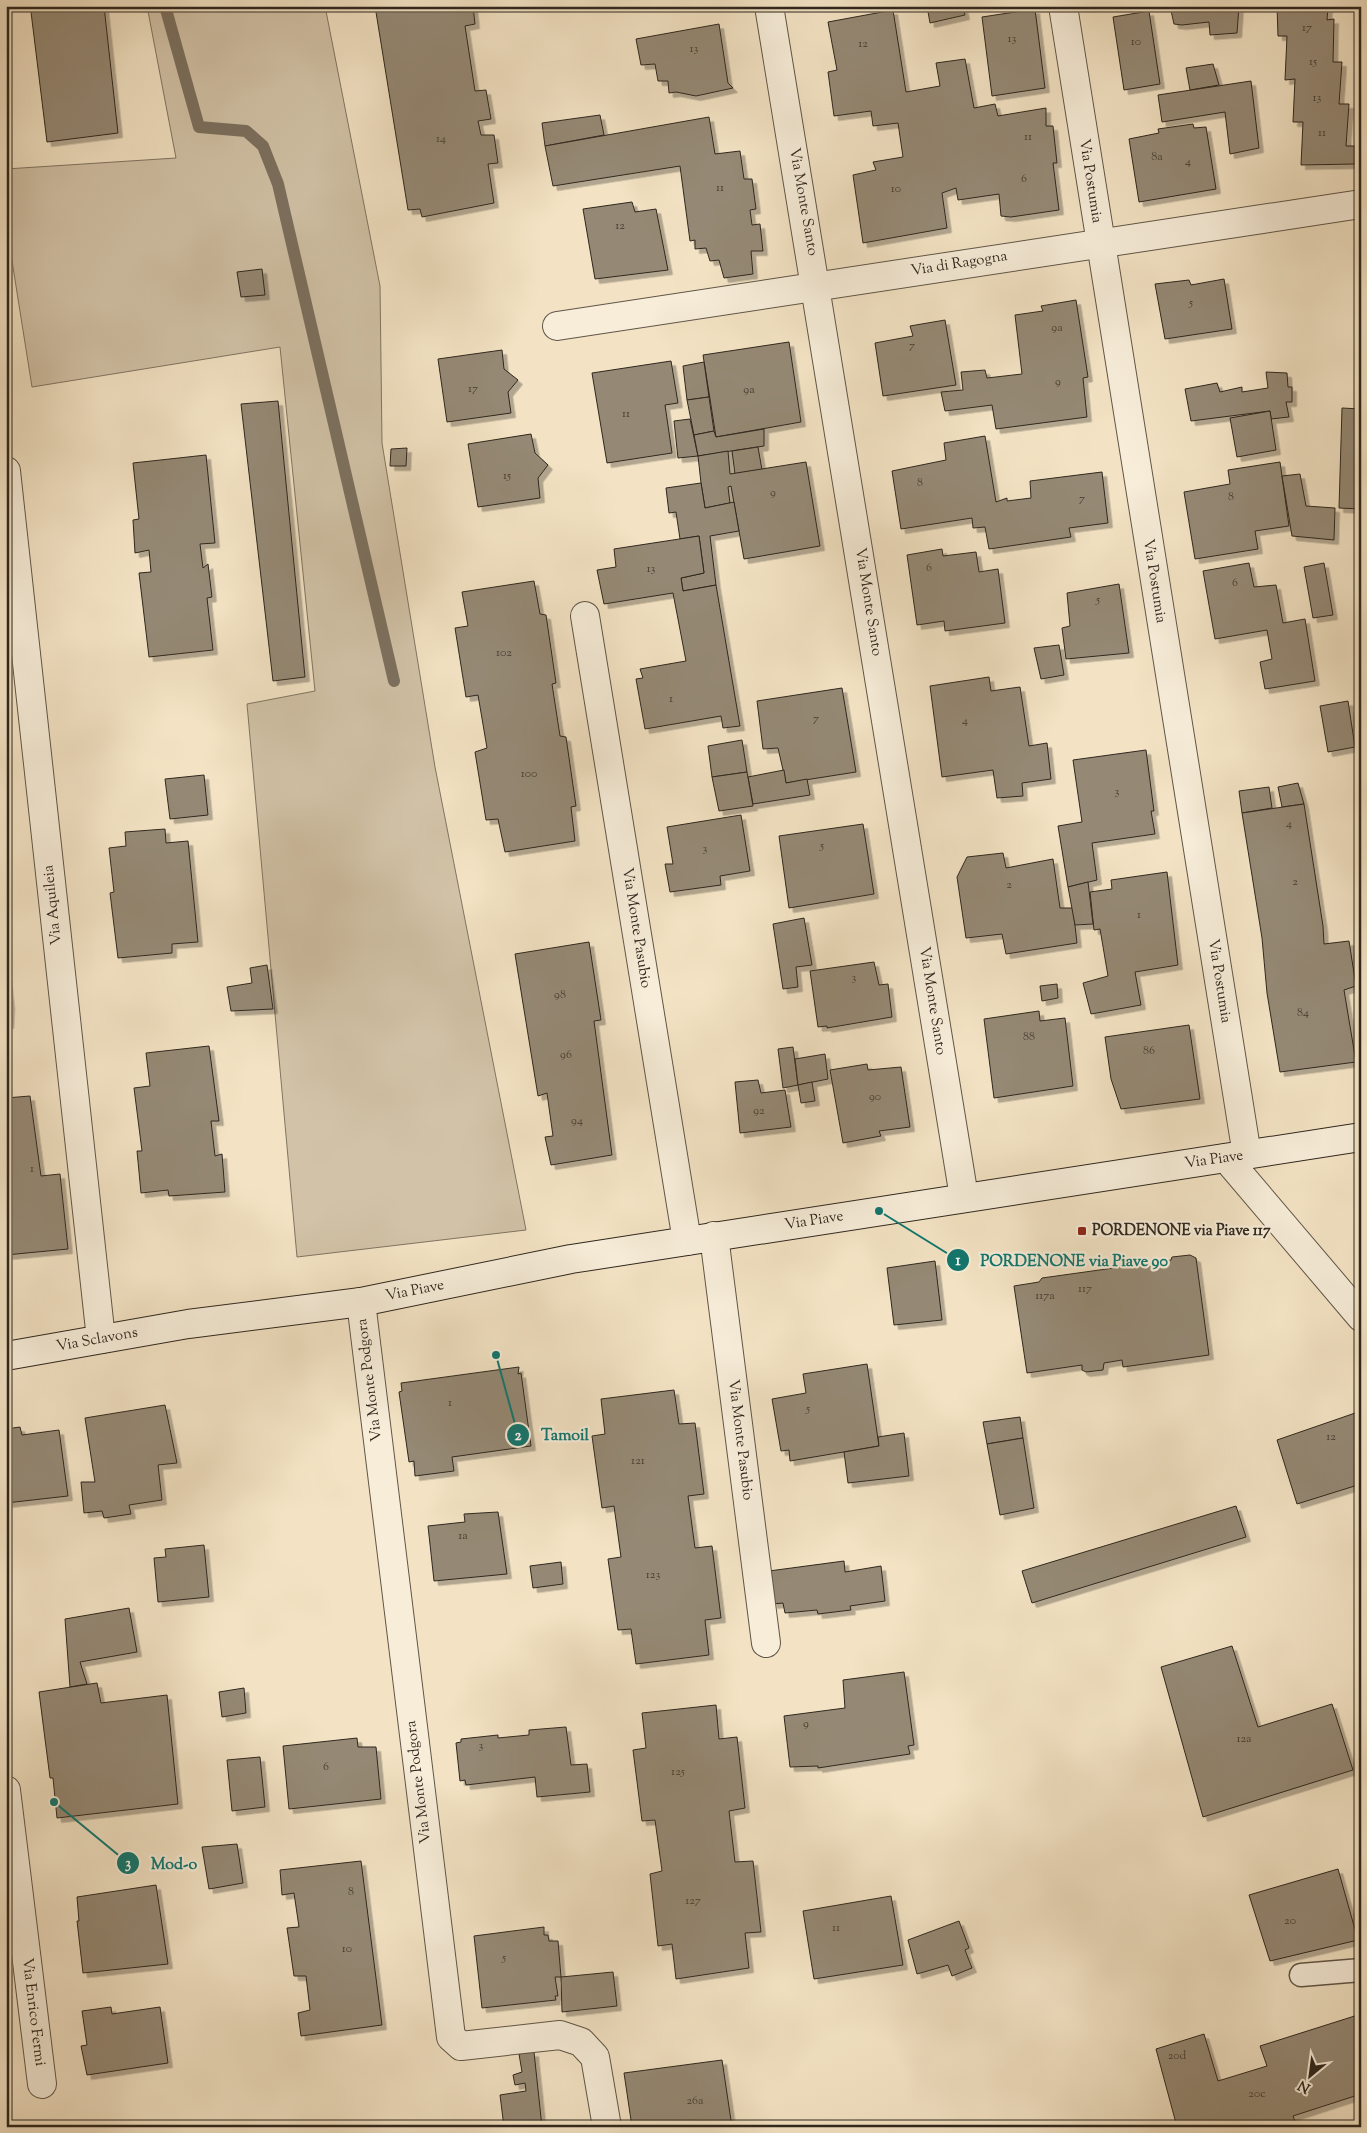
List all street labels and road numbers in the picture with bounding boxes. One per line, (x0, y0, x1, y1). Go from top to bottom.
street label: Via Postumia (1073, 137, 1107, 225)
street label: Via Monte Santo (783, 146, 823, 258)
street label: Via di Ragogna (909, 246, 1009, 282)
street label: Via Postumia (1137, 537, 1171, 625)
street label: Via Monte Santo (849, 546, 887, 658)
street label: Via Aquileia (38, 864, 68, 946)
street label: Via Monte Pasubio (616, 866, 656, 990)
street label: Via Postumia (1202, 937, 1236, 1025)
street label: Via Monte Santo (913, 945, 951, 1057)
street label: Via Piave (1183, 1145, 1245, 1175)
street label: Via Piave (783, 1206, 845, 1236)
street label: Via Piave (384, 1275, 446, 1307)
street label: Via Monte Podgora (352, 1317, 388, 1443)
street label: Via Sclavons (55, 1322, 140, 1358)
street label: Via Monte Pasubio (722, 1378, 758, 1502)
street label: Via Monte Podgora (401, 1719, 437, 1845)
street label: Via Enrico Fermi (16, 1957, 50, 2067)

